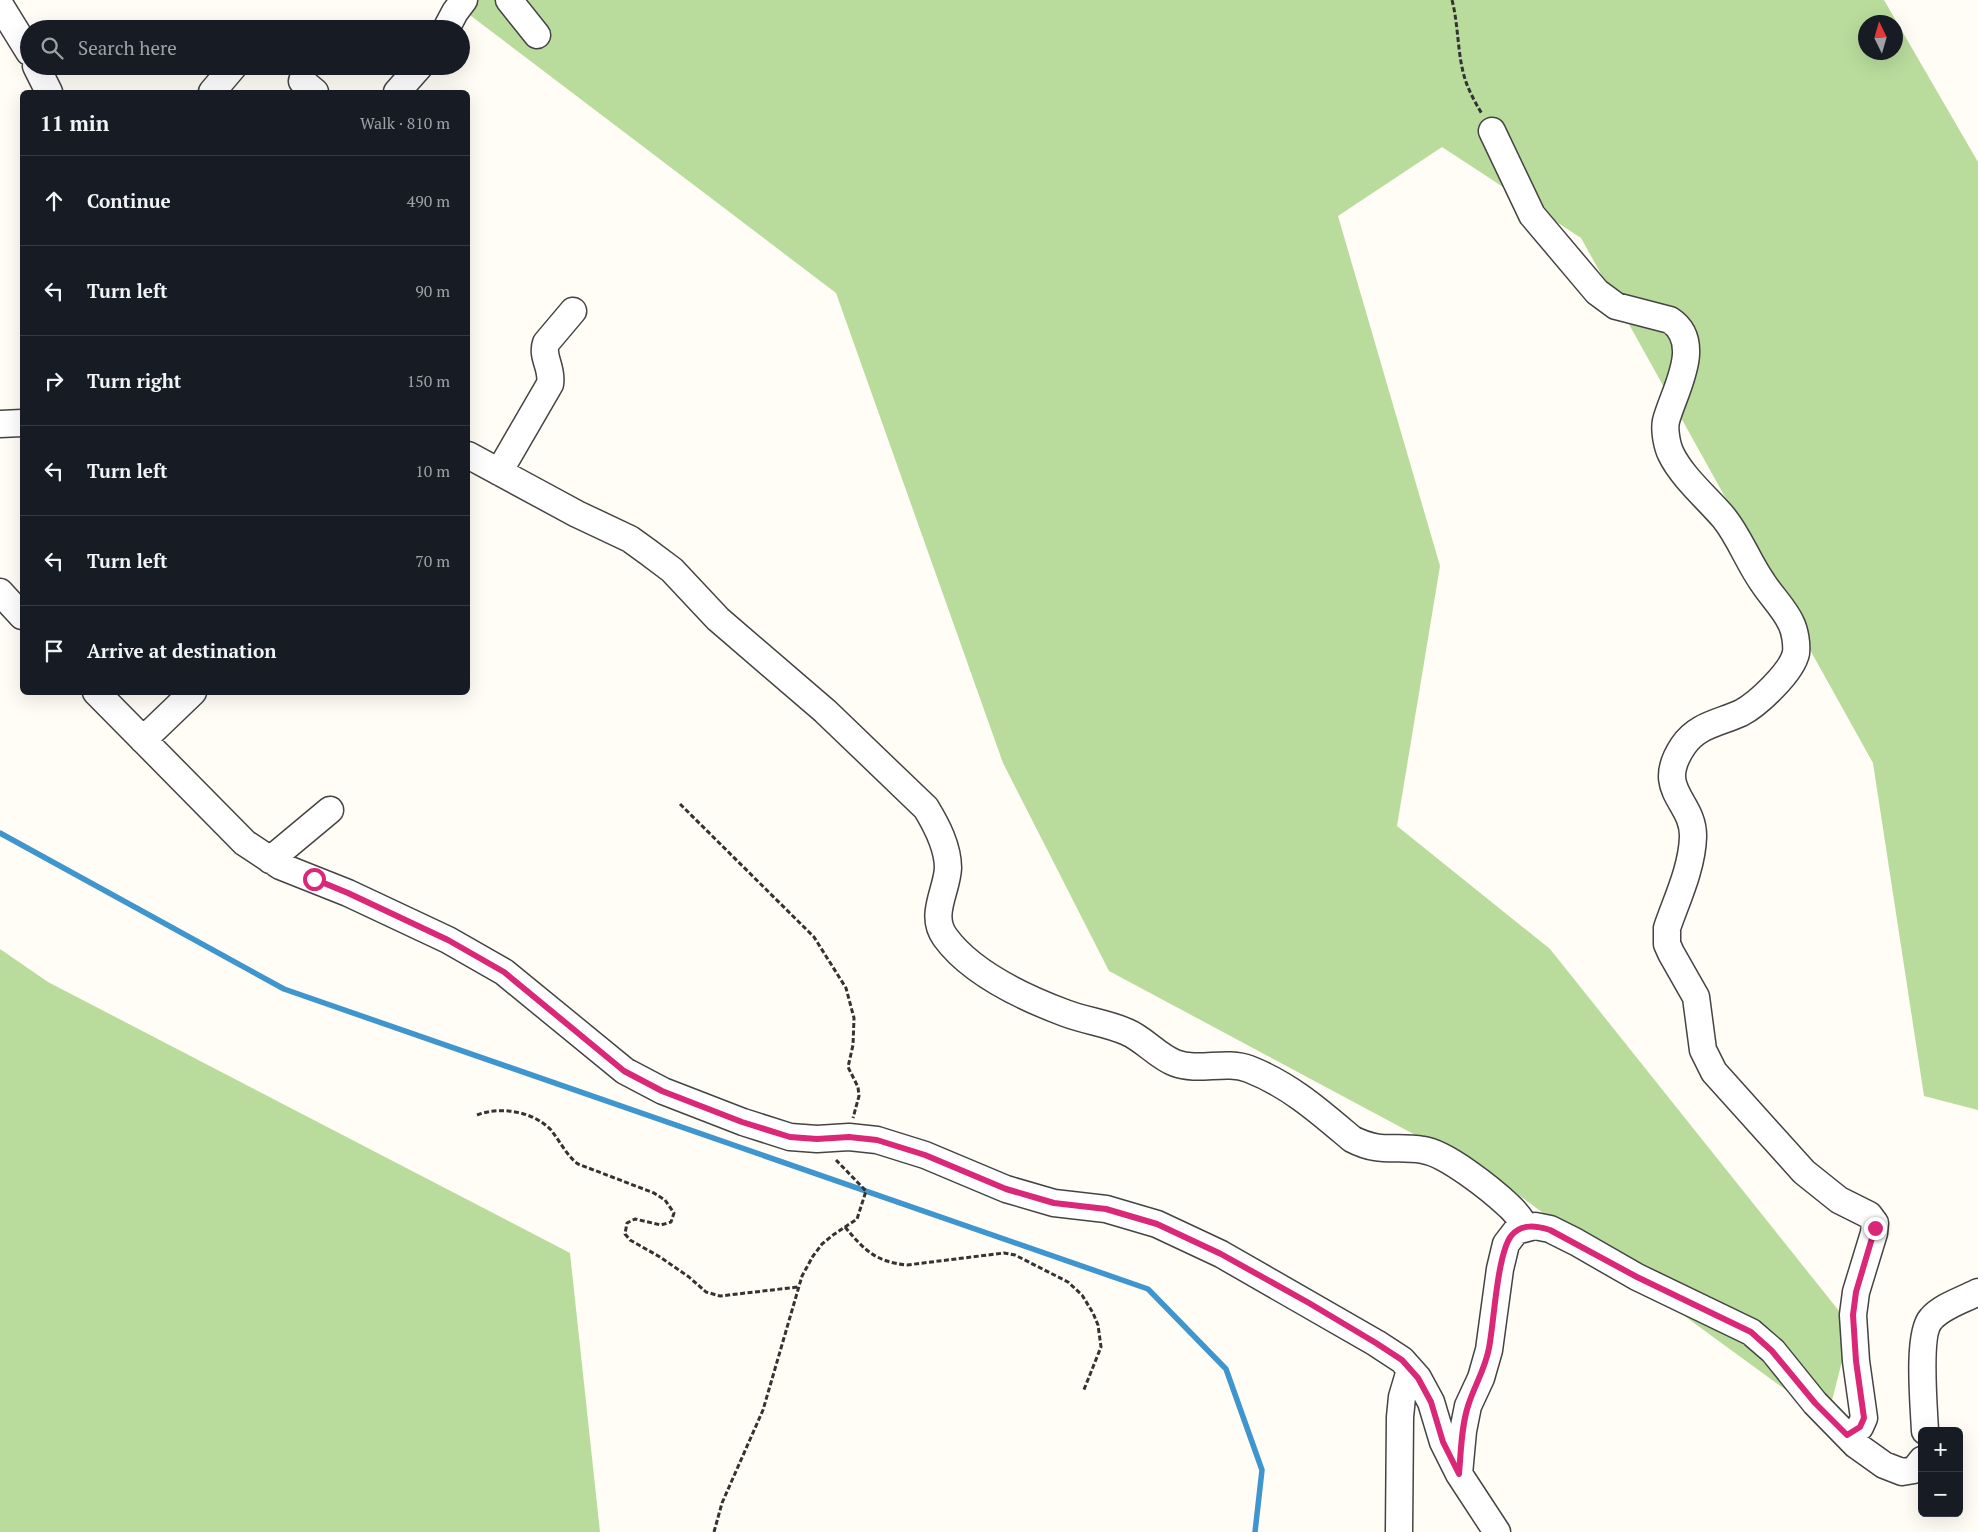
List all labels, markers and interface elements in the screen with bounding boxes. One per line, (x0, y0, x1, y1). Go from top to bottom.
north arrow (1858, 15, 1903, 60)
search box (20, 20, 470, 75)
icon: search (38, 34, 66, 62)
text: Search here (78, 35, 177, 60)
text: 11 min (40, 109, 109, 137)
text: Walk · 810 m (360, 112, 450, 134)
icon: ahead (40, 187, 68, 215)
text: Continue (87, 188, 171, 213)
text: 490 m (407, 190, 450, 212)
icon: left (40, 277, 68, 305)
text: Turn left (87, 278, 168, 303)
text: 90 m (415, 280, 450, 302)
icon: right (40, 367, 68, 395)
text: Turn right (87, 368, 181, 393)
text: 150 m (407, 370, 450, 392)
icon: left (40, 457, 68, 485)
text: Turn left (87, 458, 168, 483)
text: 10 m (415, 460, 450, 482)
icon: left (40, 547, 68, 575)
text: Turn left (87, 548, 168, 573)
text: 70 m (415, 550, 450, 572)
icon: arrive (40, 637, 68, 665)
text: Arrive at destination (87, 638, 276, 663)
route start (303, 868, 326, 891)
route end (1864, 1217, 1887, 1240)
map controls (1918, 1427, 1963, 1517)
button: + (1918, 1427, 1963, 1472)
button: − (1918, 1472, 1963, 1517)

